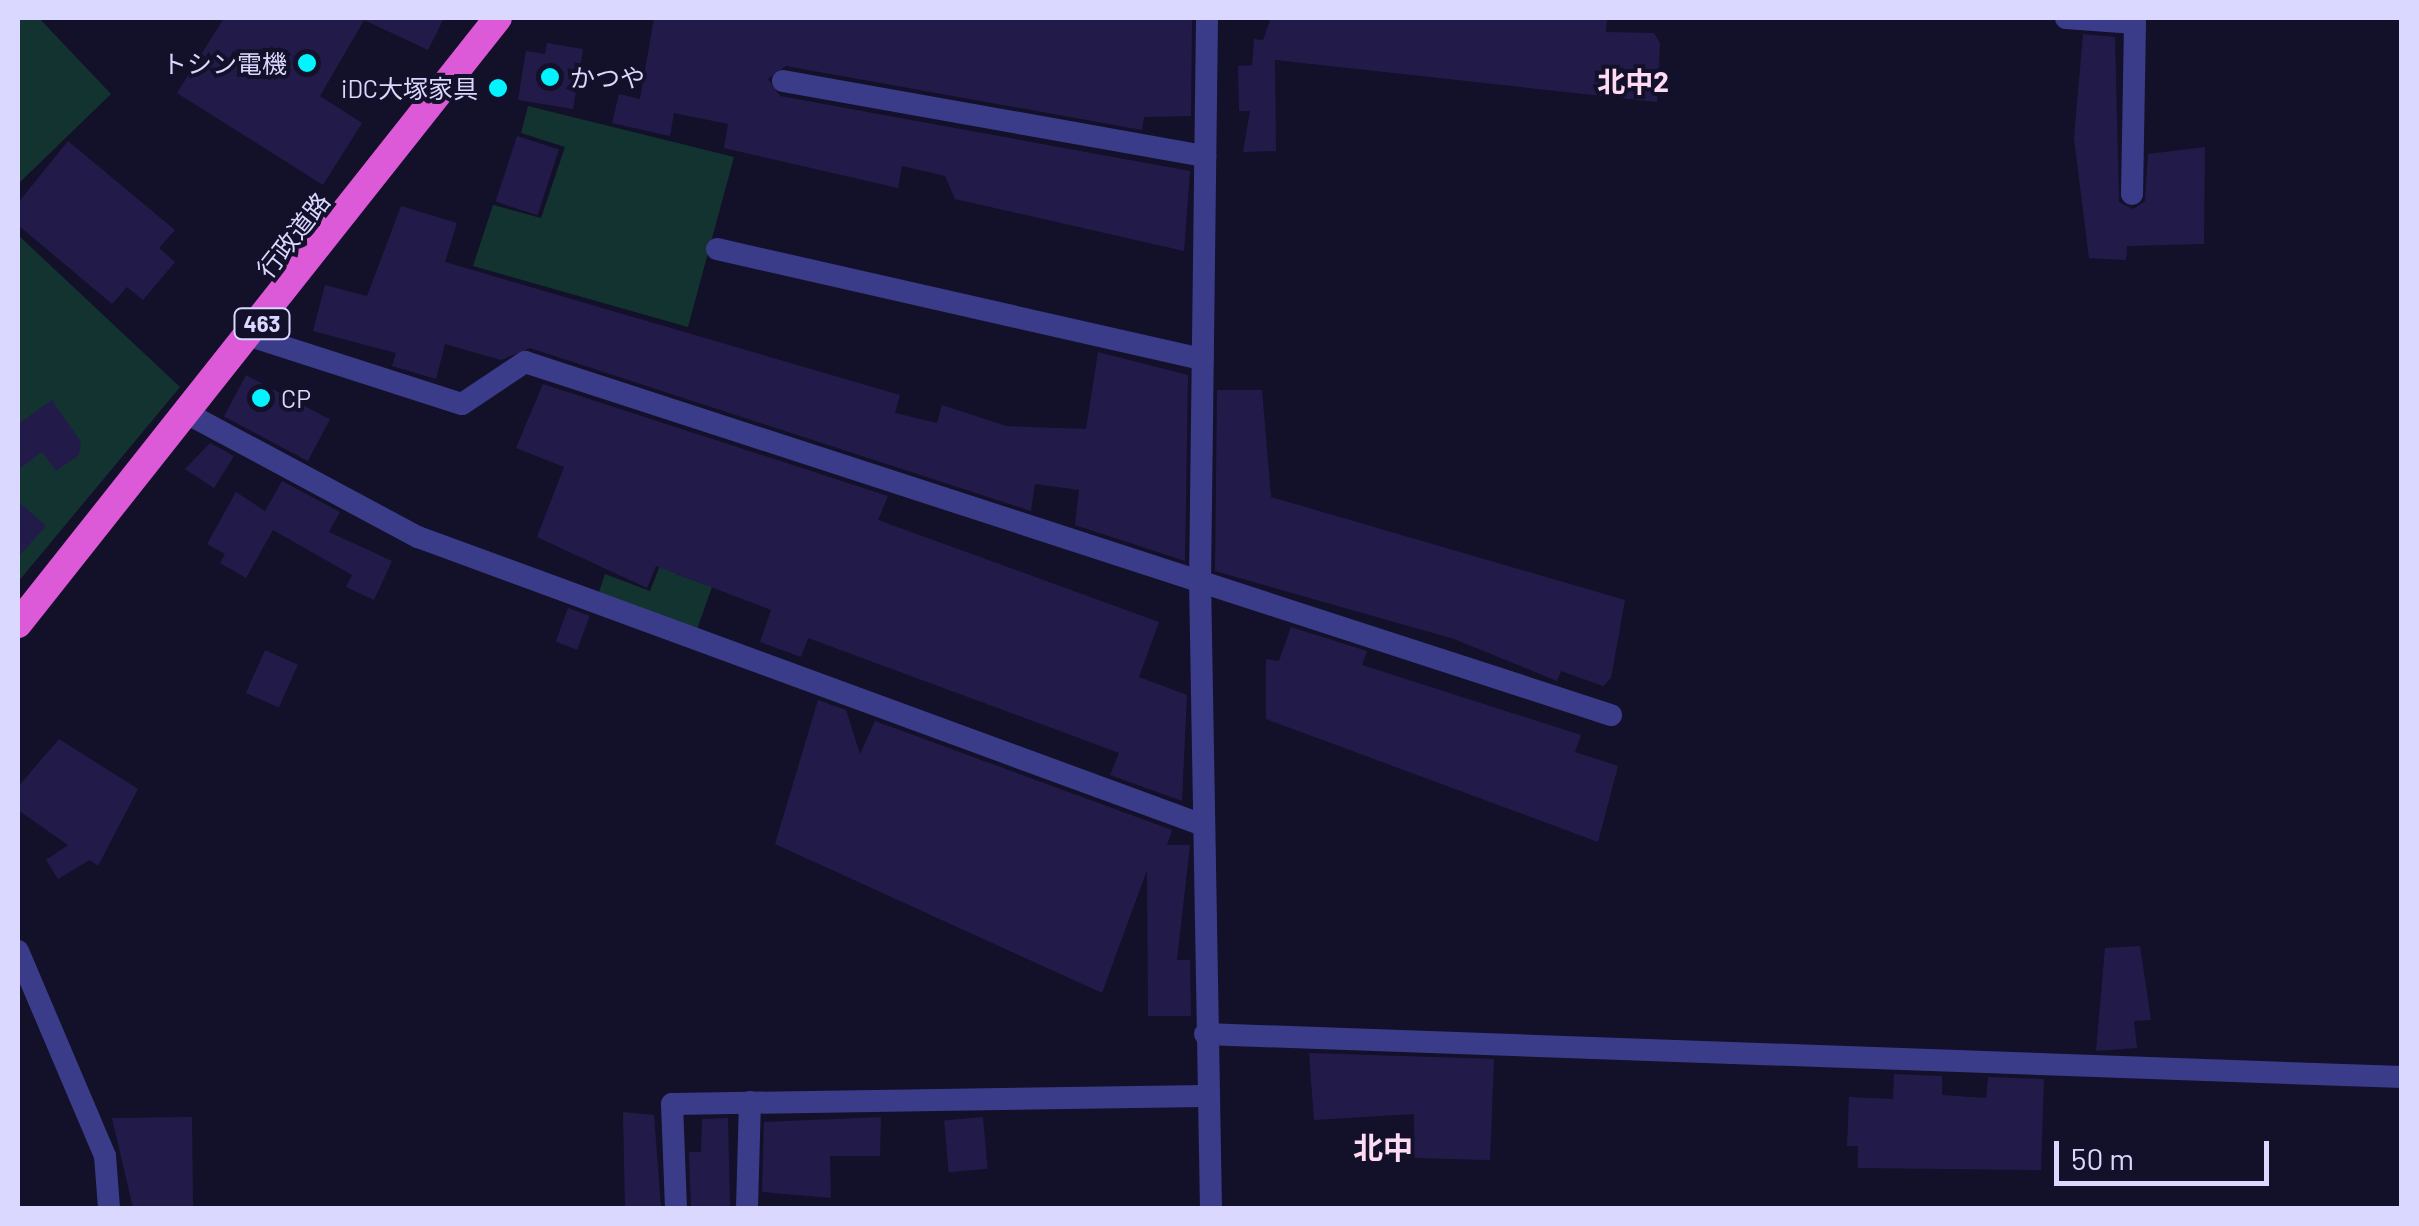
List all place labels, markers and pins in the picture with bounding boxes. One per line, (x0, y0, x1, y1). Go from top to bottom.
place label: トシン電機 (162, 48, 287, 78)
marker: トシン電機 (296, 52, 318, 74)
place label: かつや (570, 62, 645, 92)
marker: かつや (539, 66, 561, 88)
place label: iDC大塚家具 (341, 73, 478, 103)
marker: iDC大塚家具 (487, 77, 509, 99)
place label: CP (281, 383, 311, 413)
marker: CP (250, 387, 272, 409)

